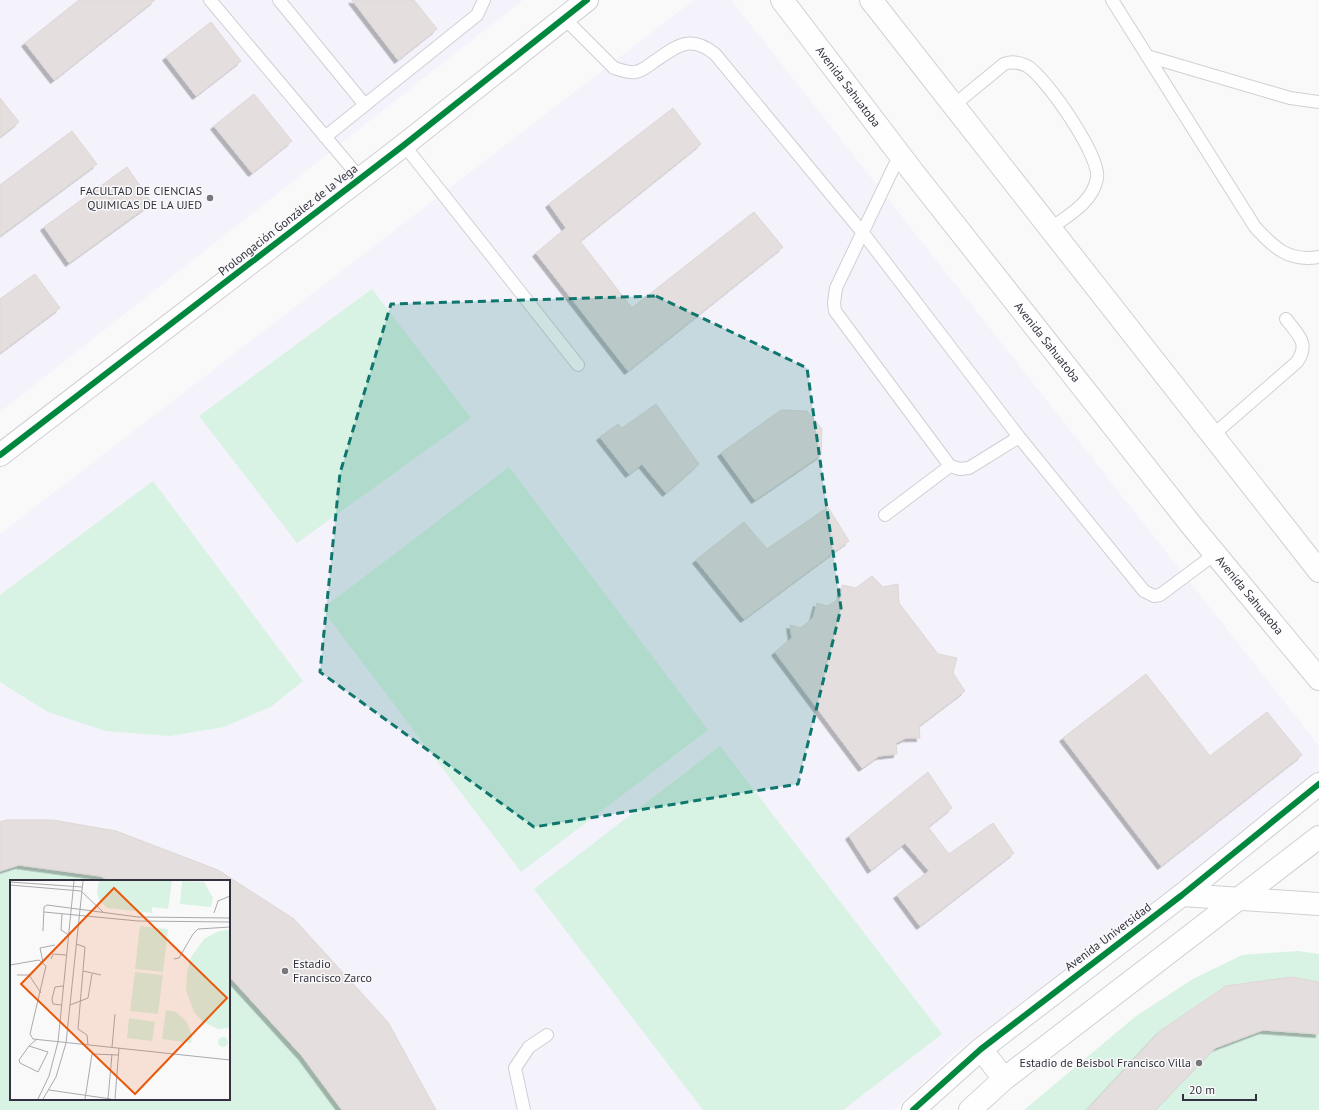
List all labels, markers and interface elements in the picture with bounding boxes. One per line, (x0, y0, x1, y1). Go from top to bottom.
street label: Avenida Sahuatoba (813, 43, 884, 130)
street label: Prolongación González de la Vega (215, 161, 360, 279)
place label: FACULTAD DE CIENCIAS QUIMICAS DE LA UJED (80, 183, 202, 212)
marker: FACULTAD DE CIENCIAS QUIMICAS DE LA UJED (205, 193, 215, 203)
street label: Avenida Sahuatoba (1011, 299, 1084, 385)
street label: Avenida Sahuatoba (1213, 553, 1287, 637)
inset map (10, 880, 230, 1100)
street label: Avenida Universidad (1062, 899, 1154, 974)
place label: Estadio Francisco Zarco (293, 956, 372, 985)
marker: Estadio Francisco Zarco (280, 966, 290, 976)
place label: Estadio de Beisbol Francisco Villa (1020, 1055, 1191, 1070)
marker: Estadio de Beisbol Francisco Villa (1194, 1058, 1204, 1068)
scale bar (1183, 1076, 1256, 1102)
text: 20 m (1189, 1082, 1215, 1097)

